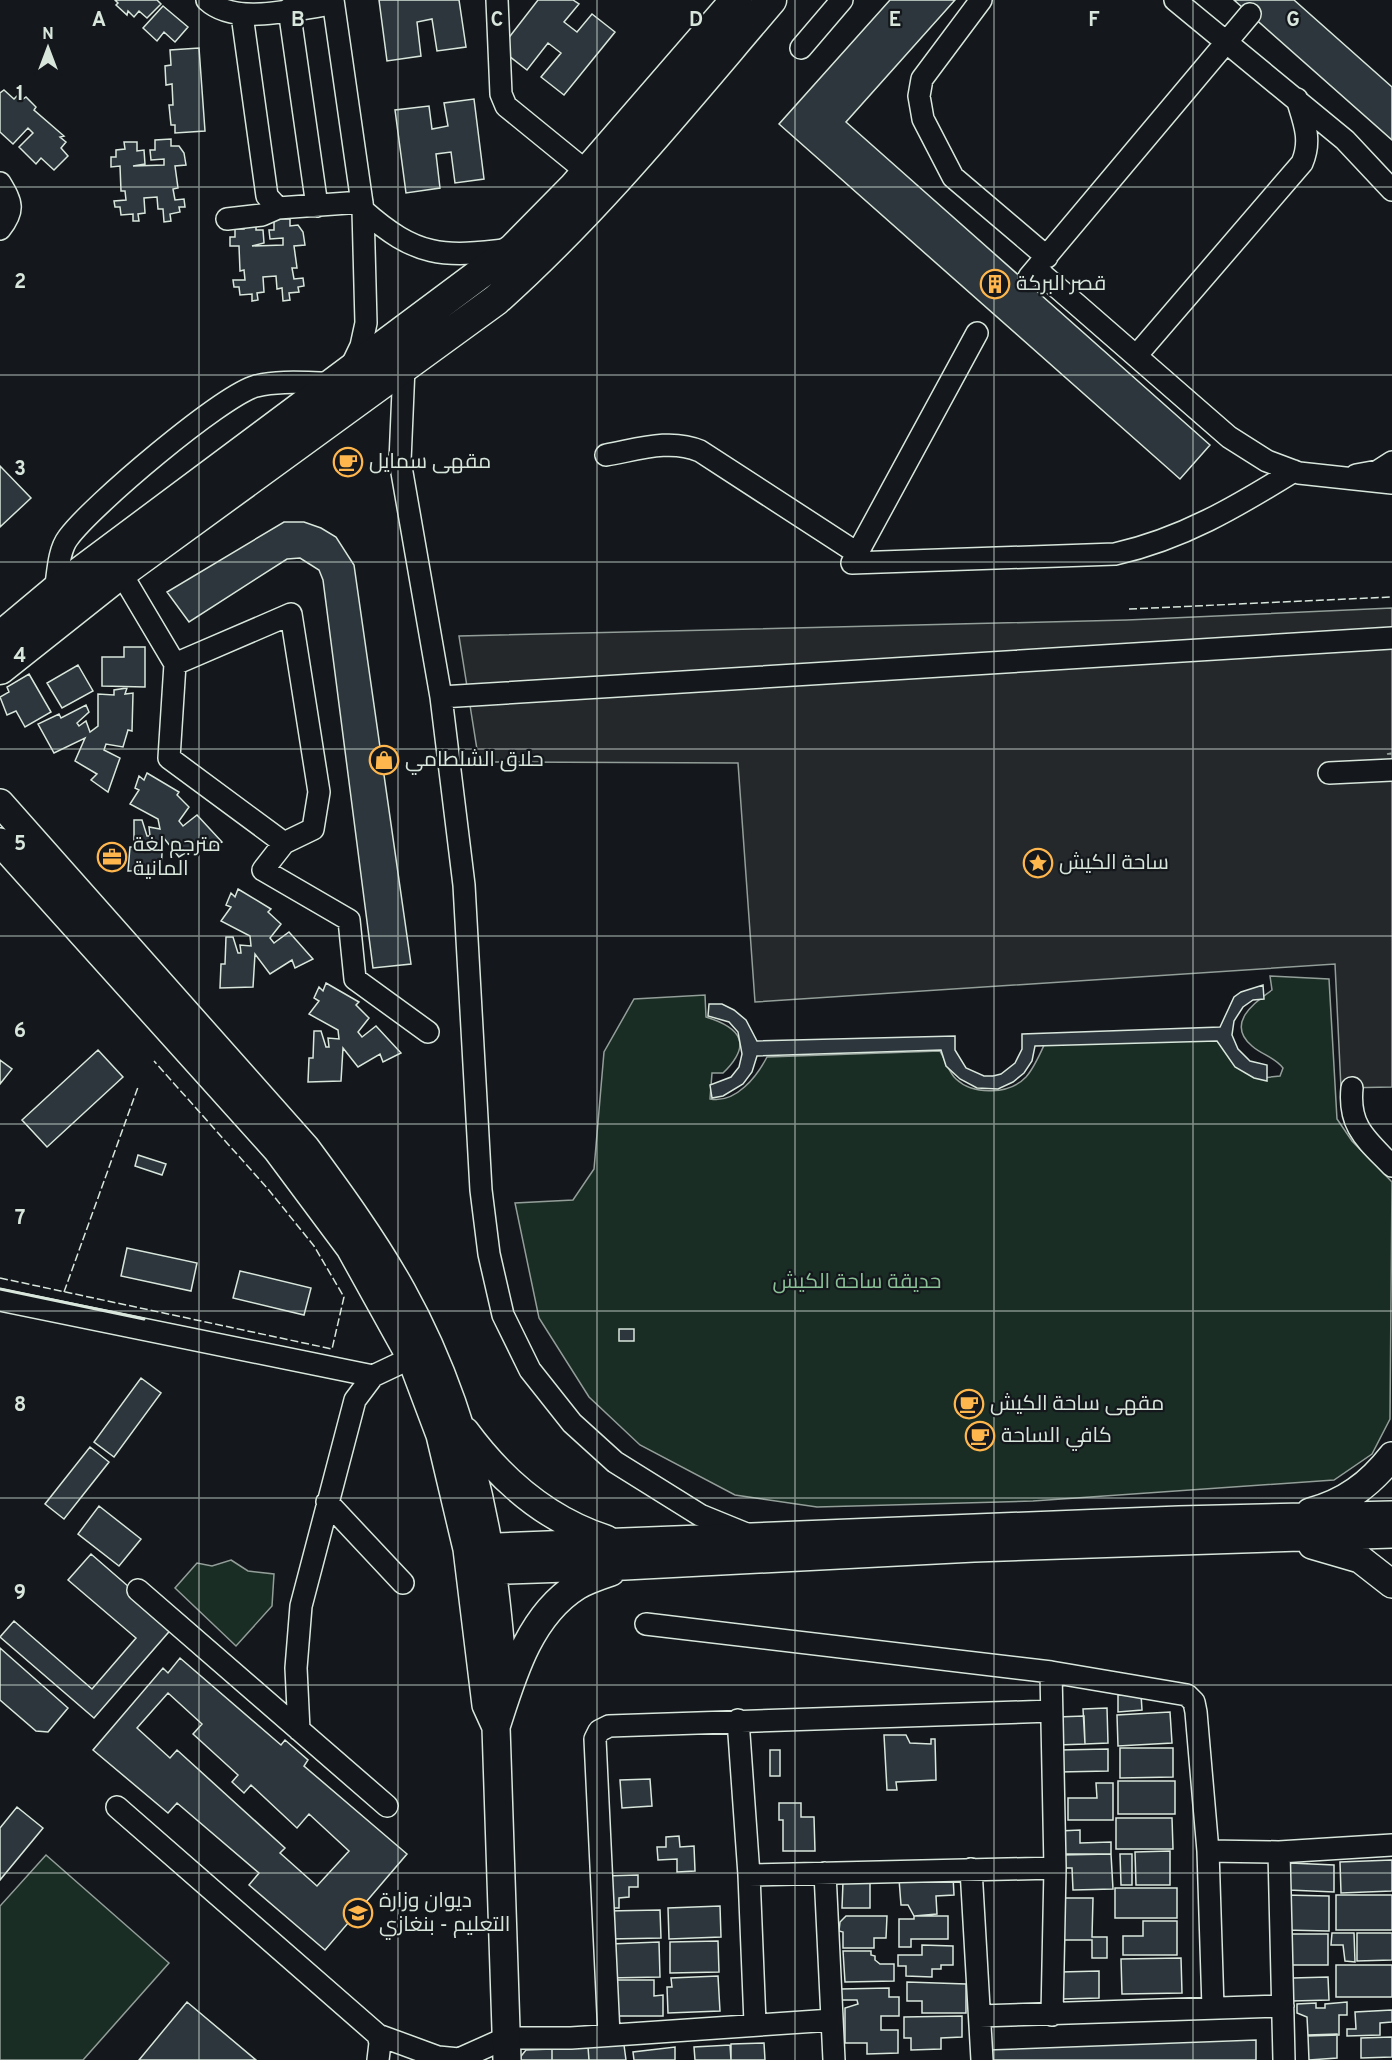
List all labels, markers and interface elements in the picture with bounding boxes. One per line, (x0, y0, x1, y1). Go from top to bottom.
text: A (92, 8, 106, 34)
text: B (291, 8, 305, 34)
text: C (491, 8, 503, 34)
text: D (689, 8, 703, 34)
text: E (889, 8, 901, 34)
text: F (1088, 8, 1100, 34)
text: G (1286, 8, 1300, 34)
north arrow (18, 18, 78, 78)
text: N (42, 25, 54, 45)
text: 1 (16, 82, 24, 108)
building icon: قصر البركة (979, 268, 1011, 300)
text: 2 (14, 270, 26, 296)
place label: قصر البركة (1016, 271, 1106, 298)
cafe icon: مقهى سمايل (332, 446, 364, 478)
place label: مقهى سمايل (369, 449, 491, 476)
text: 3 (14, 457, 26, 483)
text: 4 (14, 644, 26, 670)
shop icon: حلاق الشلطامي (368, 744, 400, 776)
place label: حلاق الشلطامي (405, 747, 544, 775)
text: 5 (14, 832, 26, 858)
place label: مترجم لغة المانية (133, 832, 221, 883)
office icon: مترجم لغة المانية (96, 841, 128, 873)
place icon: ساحة الكيش (1022, 847, 1054, 879)
place label: ساحة الكيش (1059, 850, 1169, 877)
text: 6 (14, 1019, 26, 1045)
text: 7 (15, 1206, 25, 1232)
park label: حديقة ساحة الكيش (773, 1269, 941, 1296)
cafe icon: مقهى ساحة الكيش (953, 1388, 985, 1420)
place label: مقهى ساحة الكيش (990, 1391, 1164, 1418)
text: 8 (14, 1393, 26, 1419)
cafe icon: كافي الساحة (964, 1420, 996, 1452)
place label: كافي الساحة (1001, 1423, 1112, 1451)
text: 9 (14, 1581, 26, 1607)
place label: ديوان وزارة التعليم - بنغازي (379, 1888, 510, 1940)
school or university icon: ديوان وزارة التعليم - بنغازي (342, 1897, 374, 1929)

